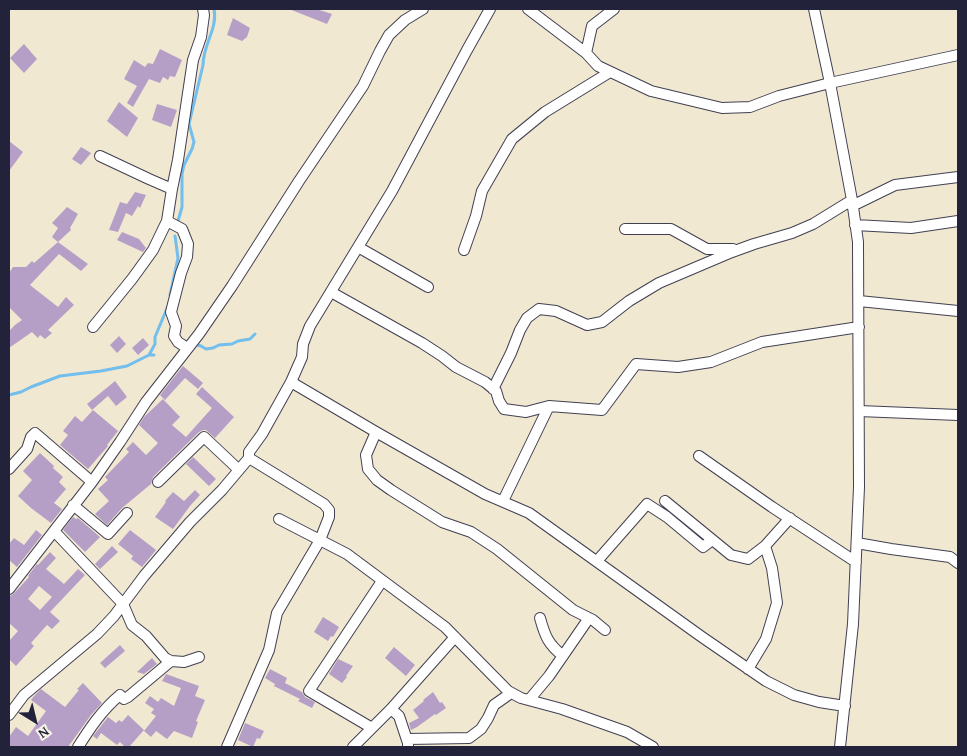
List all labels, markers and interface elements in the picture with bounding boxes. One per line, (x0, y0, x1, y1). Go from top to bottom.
north arrow (10, 696, 60, 746)
text: N (34, 722, 53, 744)

